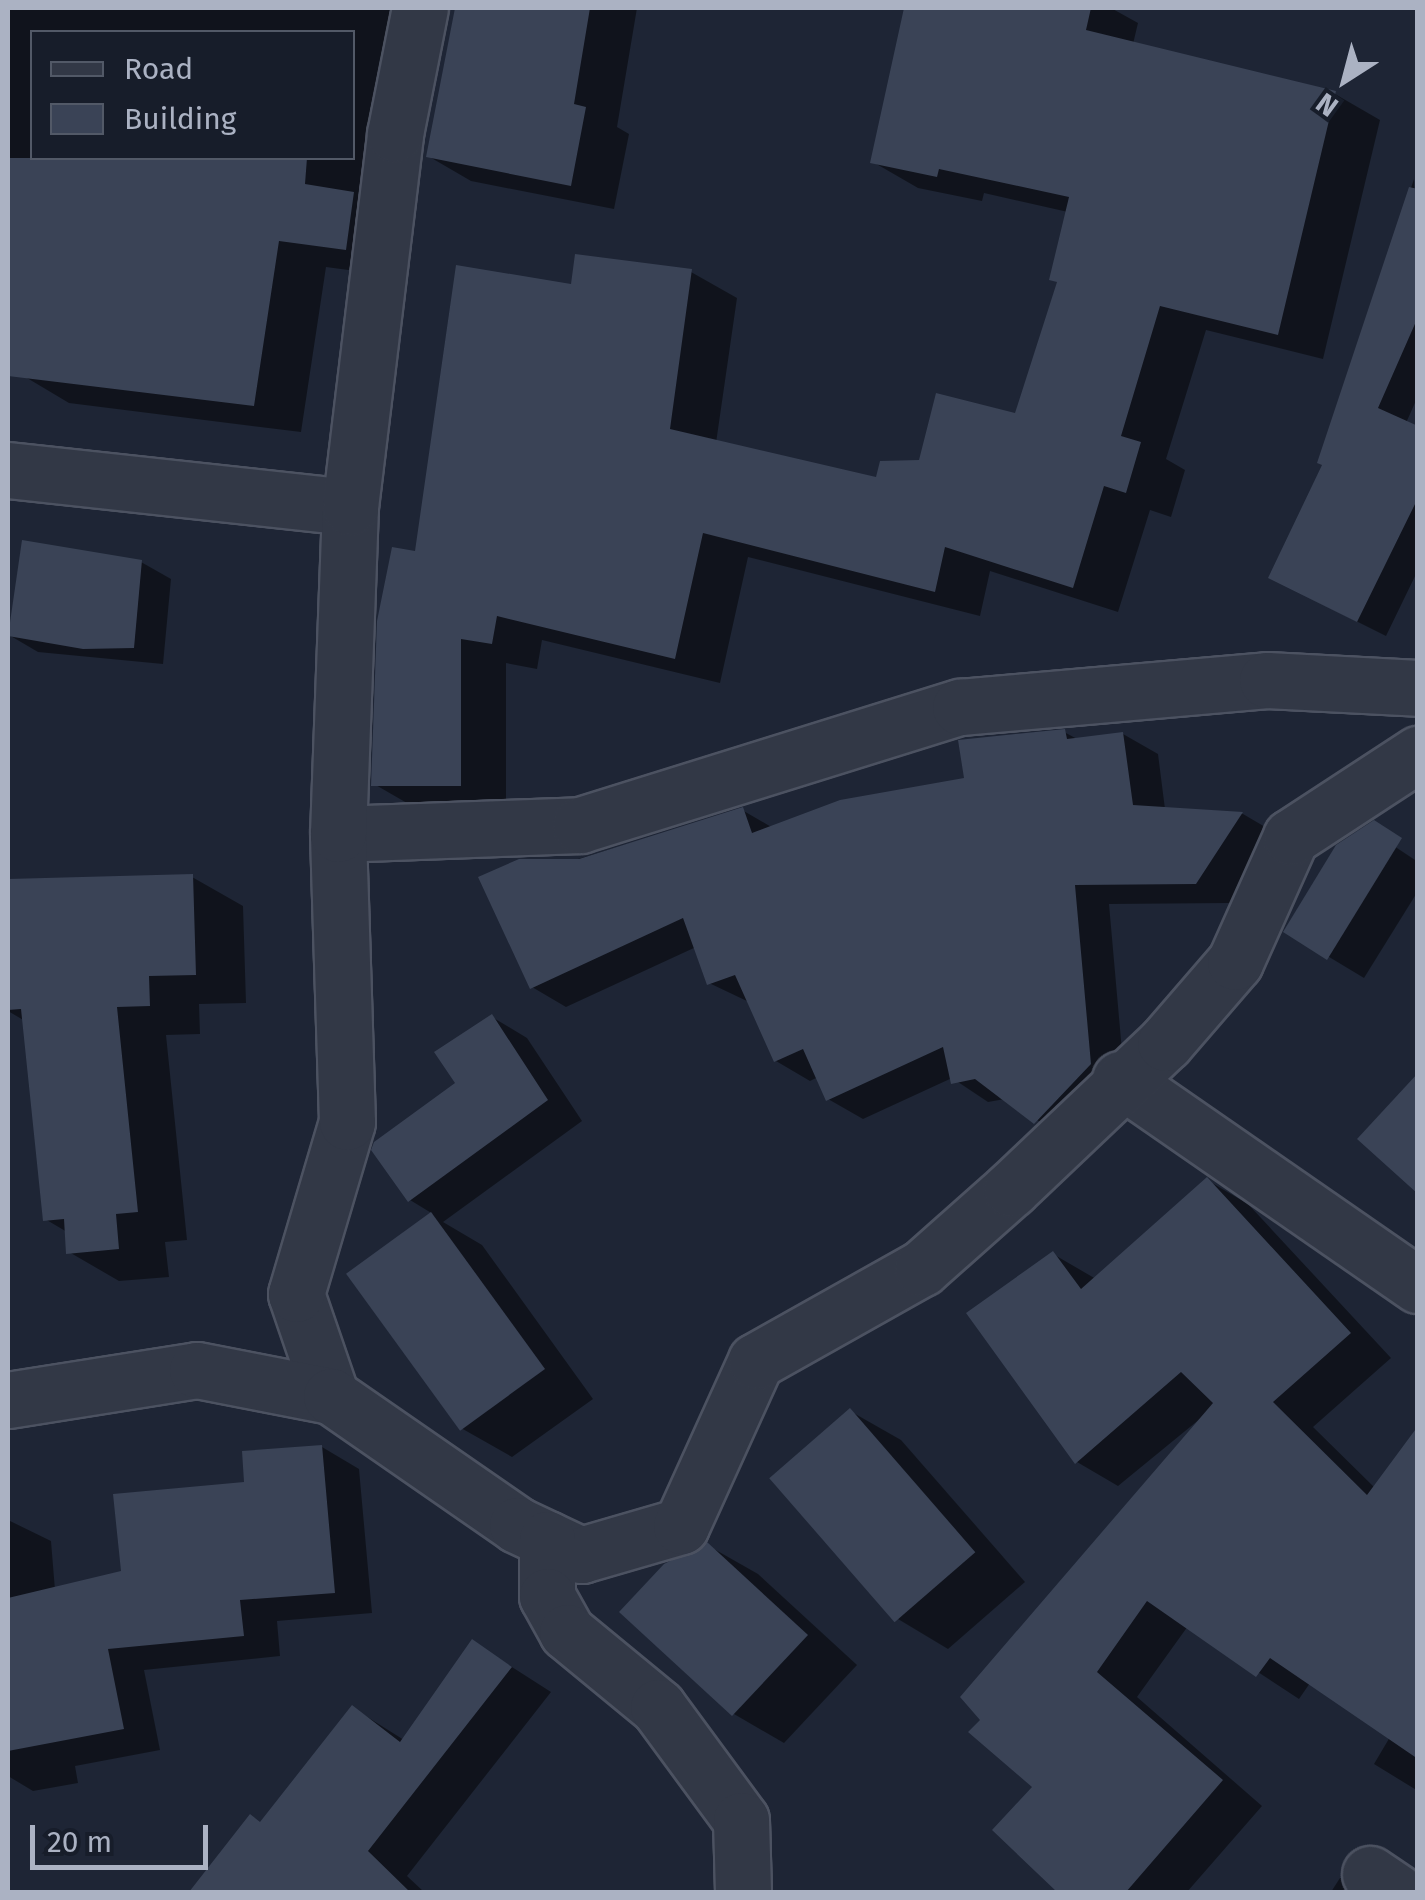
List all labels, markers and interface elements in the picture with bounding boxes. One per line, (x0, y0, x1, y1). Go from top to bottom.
legend (30, 30, 355, 160)
north arrow (1295, 30, 1395, 130)
text: Road (124, 51, 193, 87)
text: N (1310, 86, 1344, 123)
text: Building (124, 101, 236, 137)
scale bar (35, 1805, 212, 1867)
text: 20 m (47, 1824, 112, 1860)

